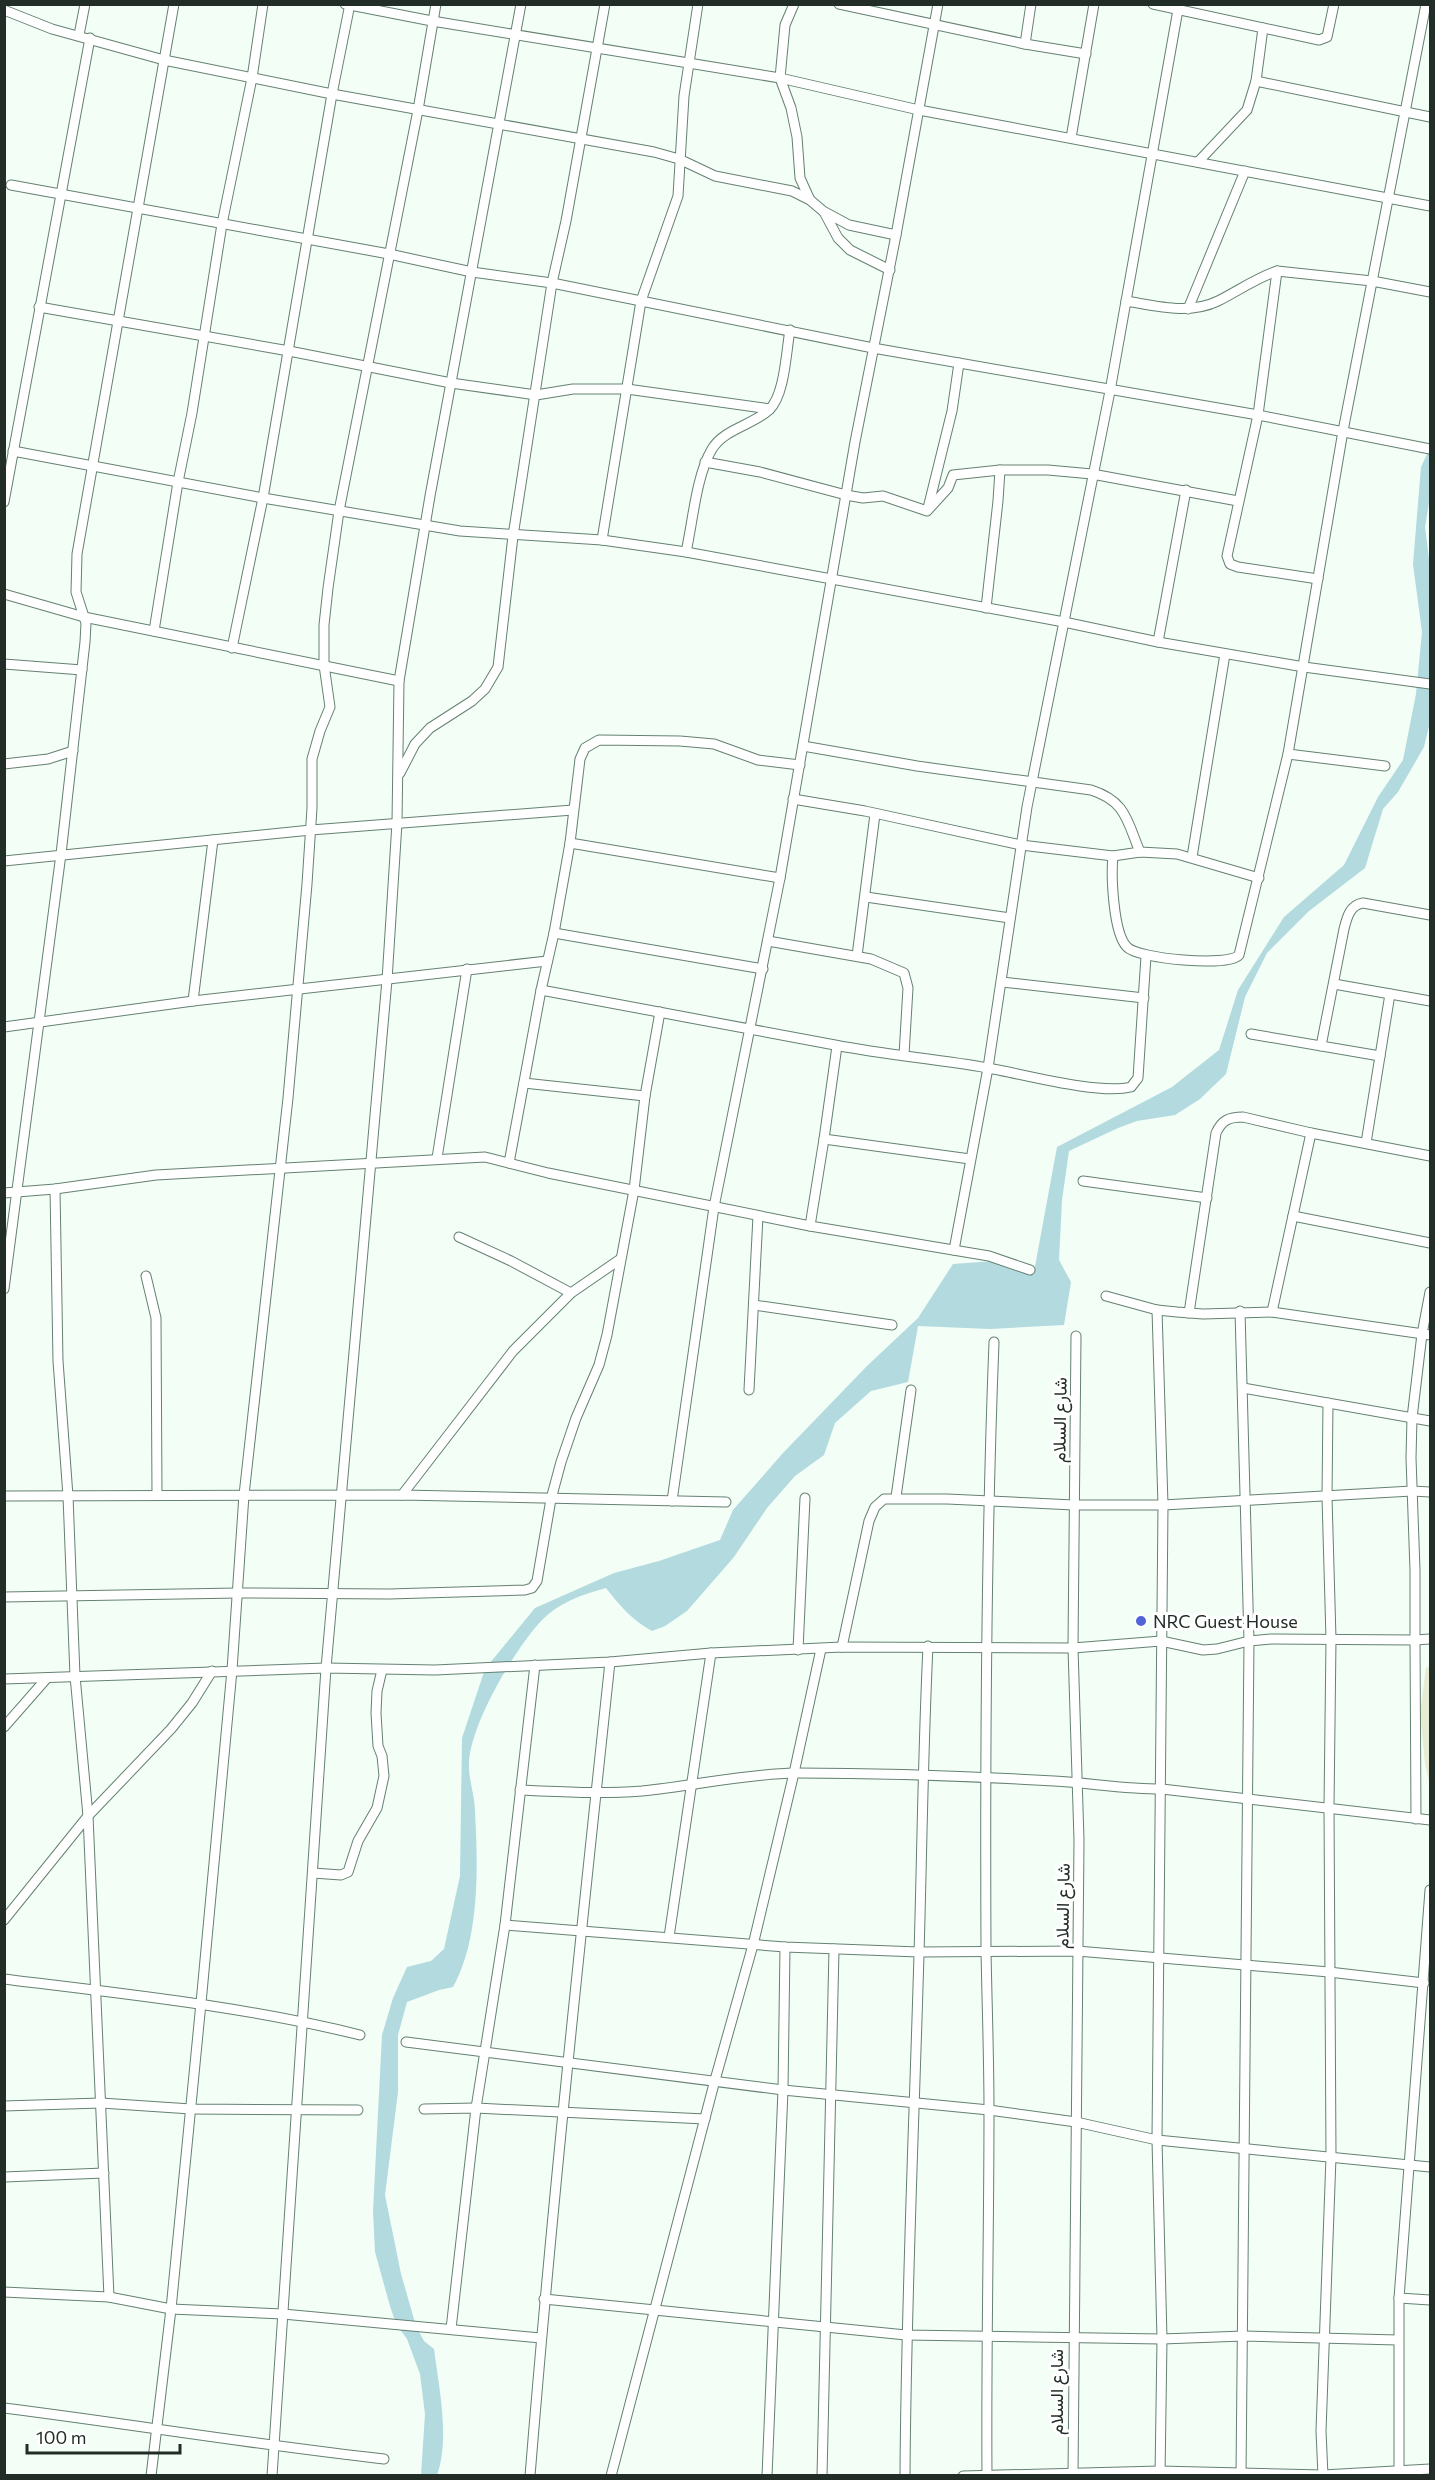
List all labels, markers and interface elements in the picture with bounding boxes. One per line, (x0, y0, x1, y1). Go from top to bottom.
street label: شارع السلام (1047, 1377, 1073, 1463)
place label: NRC Guest House (1153, 1610, 1298, 1632)
marker: NRC Guest House (1134, 1614, 1148, 1628)
street label: شارع السلام (1050, 1863, 1076, 1949)
street label: شارع السلام (1045, 2349, 1069, 2435)
scale bar (27, 2417, 180, 2455)
text: 100 m (36, 2426, 86, 2448)

